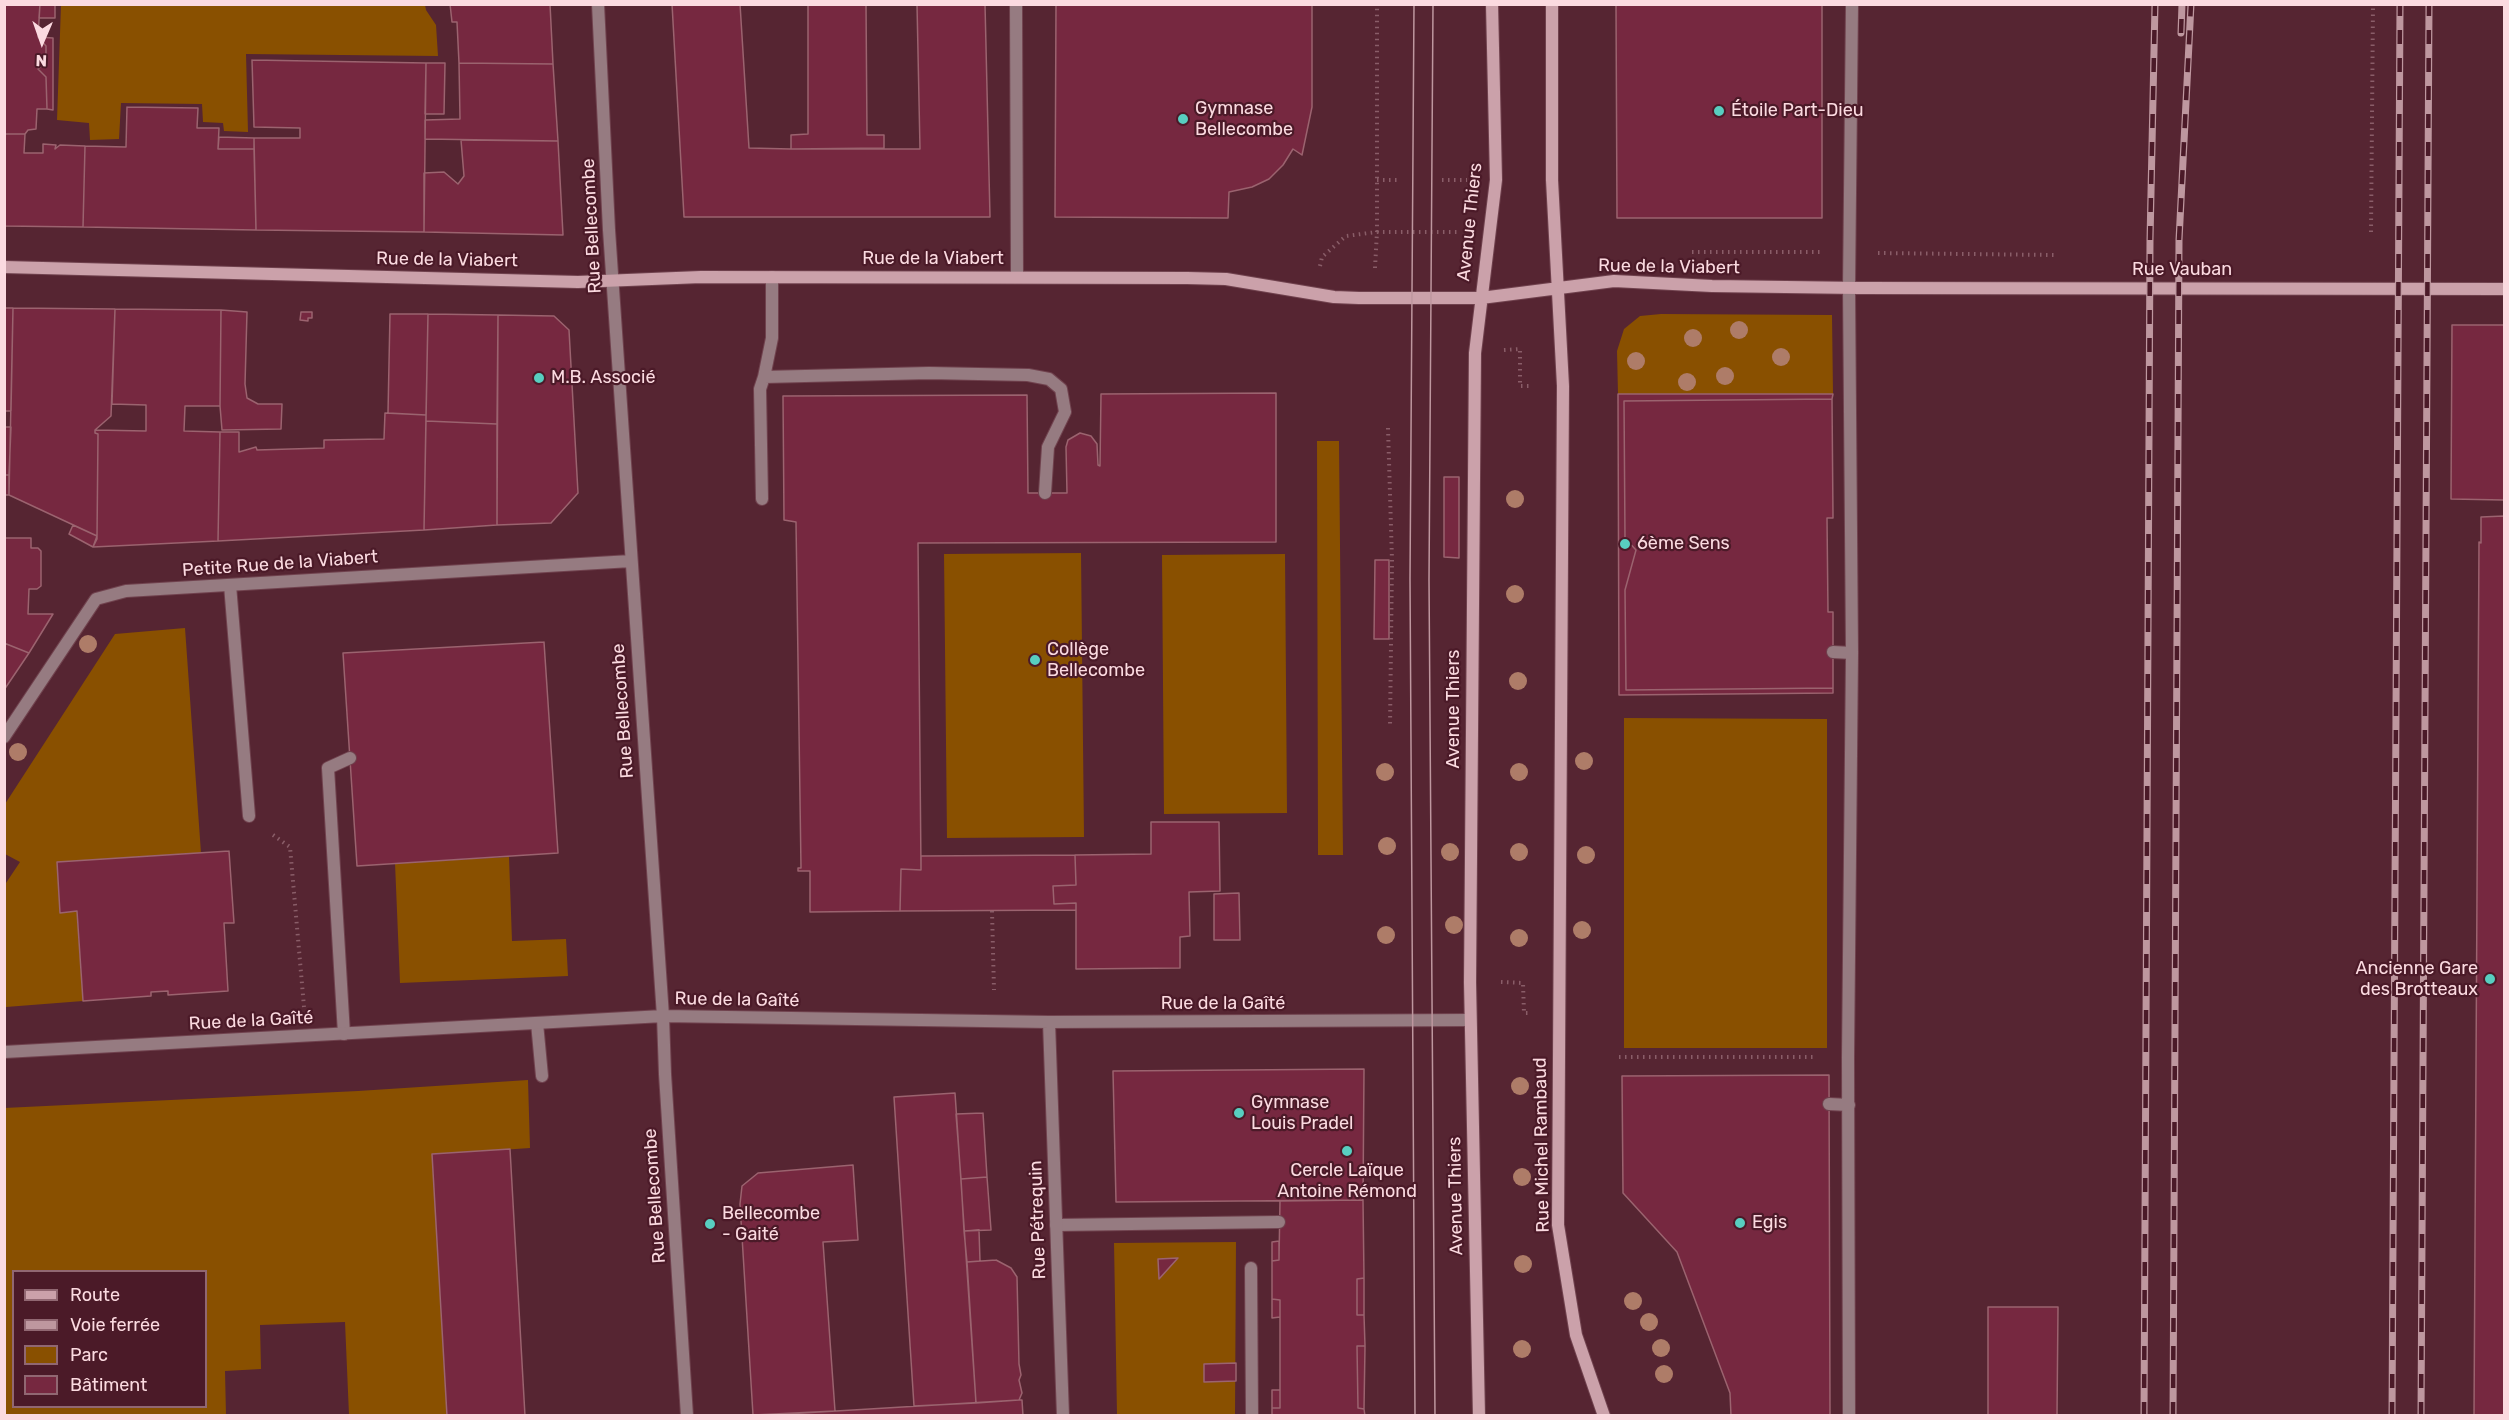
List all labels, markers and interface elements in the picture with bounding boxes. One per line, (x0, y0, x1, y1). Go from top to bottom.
north arrow (12, 12, 72, 72)
text: N (35, 51, 47, 70)
place label: Gymnase Bellecombe (1195, 98, 1293, 140)
place label: Étoile Part-Dieu (1731, 100, 1864, 122)
marker: Étoile Part-Dieu (1712, 104, 1726, 118)
marker: Gymnase Bellecombe (1176, 112, 1190, 126)
street label: Rue Bellecombe (578, 158, 606, 294)
street label: Avenue Thiers (1453, 162, 1487, 282)
street label: Rue de la Viabert (376, 248, 518, 272)
street label: Rue de la Viabert (862, 248, 1004, 270)
street label: Rue de la Viabert (1598, 255, 1740, 279)
street label: Rue Vauban (2132, 259, 2232, 281)
place label: M.B. Associé (551, 367, 655, 389)
marker: M.B. Associé (532, 371, 546, 385)
place label: 6ème Sens (1637, 533, 1730, 555)
marker: 6ème Sens (1618, 537, 1632, 551)
street label: Petite Rue de la Viabert (181, 546, 379, 582)
place label: Collège Bellecombe (1047, 639, 1145, 682)
street label: Rue Bellecombe (608, 643, 638, 779)
street label: Avenue Thiers (1443, 650, 1465, 768)
marker: Collège Bellecombe (1028, 653, 1042, 667)
place label: Ancienne Gare des Brotteaux (2355, 958, 2478, 1000)
marker: Ancienne Gare des Brotteaux (2483, 972, 2497, 986)
street label: Rue de la Gaîté (674, 988, 800, 1012)
street label: Rue de la Gaîté (1161, 993, 1285, 1015)
street label: Rue de la Gaîté (188, 1007, 314, 1035)
street label: Rue Michel Rambaud (1530, 1057, 1554, 1233)
place label: Gymnase Louis Pradel (1251, 1092, 1353, 1134)
marker: Gymnase Louis Pradel (1232, 1106, 1246, 1120)
street label: Rue Bellecombe (640, 1128, 670, 1264)
street label: Avenue Thiers (1444, 1136, 1468, 1256)
marker: Cercle Laïque Antoine Rémond (1340, 1144, 1354, 1158)
street label: Rue Pétrequin (1025, 1160, 1051, 1280)
place label: Cercle Laïque Antoine Rémond (1277, 1160, 1417, 1202)
place label: Bellecombe - Gaité (722, 1203, 820, 1246)
place label: Egis (1752, 1212, 1787, 1234)
marker: Egis (1733, 1216, 1747, 1230)
marker: Bellecombe - Gaité (703, 1217, 717, 1231)
legend (12, 1270, 207, 1408)
text: Route (70, 1284, 120, 1306)
text: Voie ferrée (70, 1314, 160, 1336)
text: Parc (70, 1344, 108, 1366)
text: Bâtiment (70, 1374, 147, 1396)

